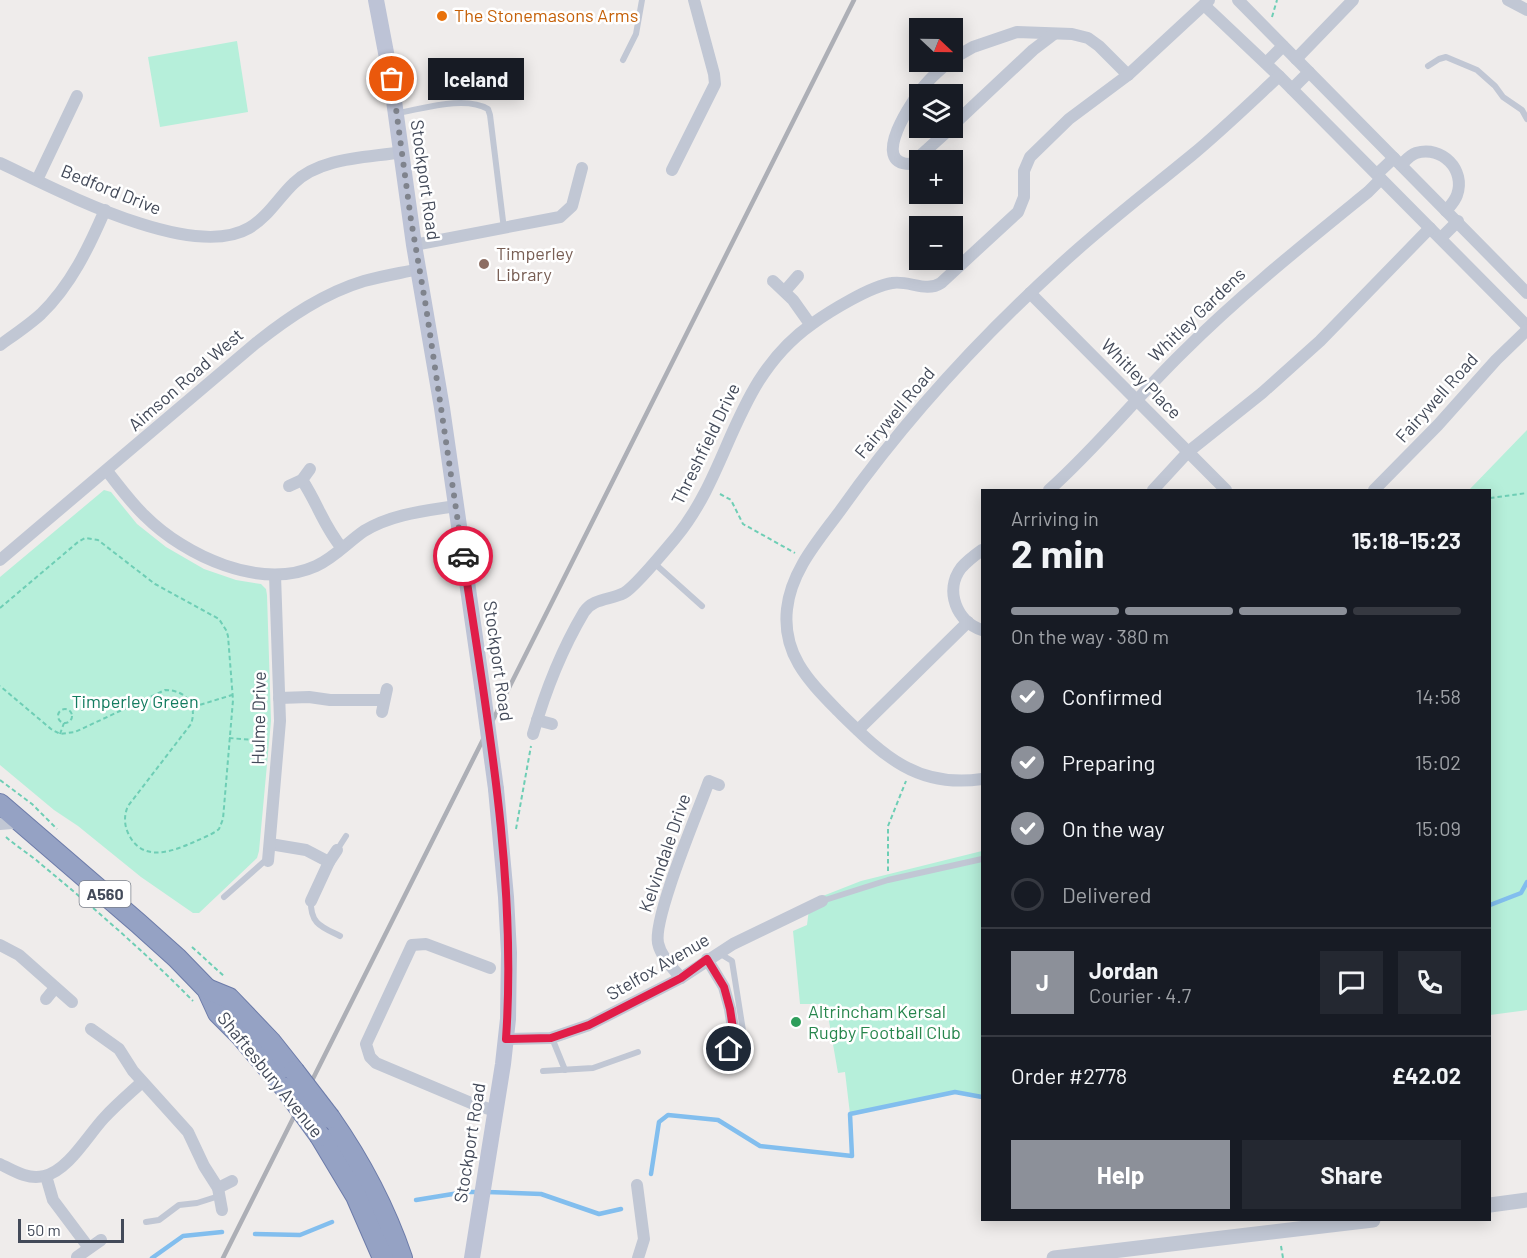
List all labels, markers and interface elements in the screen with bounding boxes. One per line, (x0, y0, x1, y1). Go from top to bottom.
place label: The Stonemasons Arms (454, 4, 638, 26)
marker: The Stonemasons Arms (435, 9, 449, 23)
north arrow (909, 18, 963, 72)
map controls (909, 18, 963, 270)
pin (366, 53, 417, 104)
callout: Iceland (428, 58, 524, 100)
icon: bag (375, 62, 408, 95)
text: Iceland (444, 67, 508, 91)
button: layers (909, 84, 963, 138)
street label: Stockport Road (407, 118, 445, 241)
button: + (909, 150, 963, 204)
street label: Bedford Drive (58, 159, 165, 219)
button: − (909, 216, 963, 270)
place label: Timperley Library (496, 242, 573, 285)
marker: Timperley Library (477, 257, 491, 271)
street label: Whitley Gardens (1143, 262, 1249, 366)
street label: Aimson Road West (123, 323, 247, 435)
street label: Whitley Place (1097, 333, 1187, 423)
street label: Fairywell Road (1390, 348, 1482, 447)
street label: Fairywell Road (850, 362, 939, 463)
street label: Threshfield Drive (666, 379, 744, 508)
text: Arriving in (1011, 506, 1099, 530)
courier (433, 526, 493, 586)
text: 15:18–15:23 (1352, 527, 1461, 553)
text: 2 min (1011, 529, 1104, 576)
icon: car (447, 540, 480, 573)
street label: Stockport Road (480, 599, 518, 722)
text: On the way · 380 m (1011, 624, 1169, 648)
street label: Hulme Drive (246, 671, 270, 765)
icon: check (1011, 680, 1044, 713)
text: Confirmed (1062, 683, 1162, 709)
text: 14:58 (1416, 684, 1461, 708)
park label: Timperley Green (71, 690, 199, 712)
icon: check (1011, 746, 1044, 779)
text: Preparing (1062, 749, 1155, 775)
text: 15:02 (1415, 750, 1461, 774)
street label: Kelvindale Drive (634, 791, 695, 915)
icon: check (1011, 812, 1044, 845)
text: On the way (1062, 815, 1165, 841)
text: 15:09 (1415, 816, 1461, 840)
road number: A560 (80, 881, 130, 907)
text: Delivered (1062, 881, 1151, 907)
street label: Stelfox Avenue (602, 928, 713, 1004)
button: chat (1320, 951, 1383, 1014)
button: phone (1398, 951, 1461, 1014)
text: Jordan (1089, 957, 1158, 983)
text: J (1036, 969, 1049, 995)
text: Courier · 4.7 (1089, 983, 1191, 1007)
place label: Altrincham Kersal Rugby Football Club (808, 1000, 961, 1043)
street label: Shaftesbury Avenue (213, 1007, 328, 1142)
marker: Altrincham Kersal Rugby Football Club (789, 1015, 803, 1029)
pin (703, 1023, 754, 1074)
icon: home (712, 1032, 745, 1065)
text: Order #2778 (1011, 1062, 1127, 1088)
text: £42.02 (1392, 1062, 1461, 1088)
street label: Stockport Road (449, 1081, 489, 1204)
button: Help (1011, 1140, 1230, 1209)
button: Share (1242, 1140, 1461, 1209)
scale bar (18, 1216, 124, 1244)
text: 50 m (27, 1220, 61, 1239)

